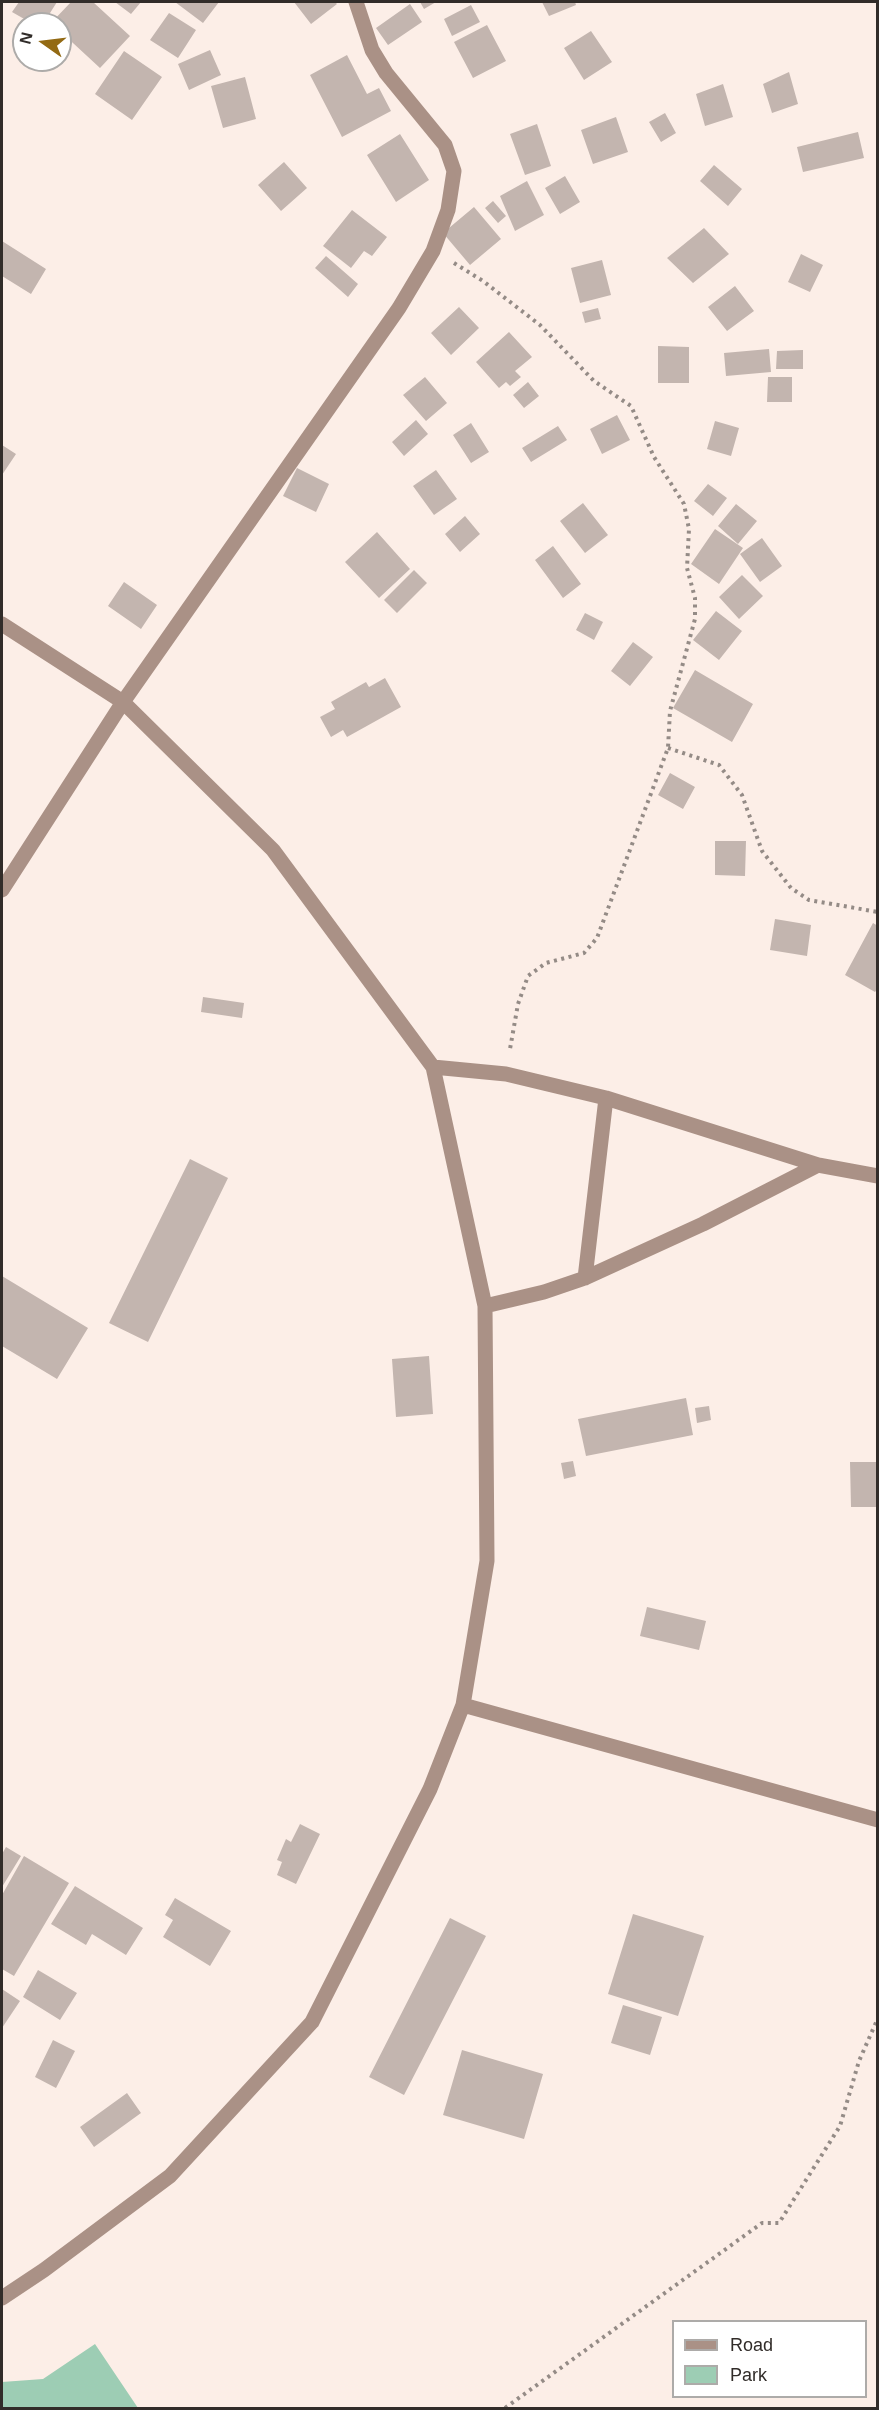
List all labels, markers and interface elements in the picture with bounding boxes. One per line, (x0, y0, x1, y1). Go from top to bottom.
north arrow (12, 12, 72, 72)
text: N (16, 30, 36, 46)
legend (672, 2320, 867, 2398)
text: Road (730, 2335, 773, 2355)
text: Park (730, 2365, 767, 2385)

